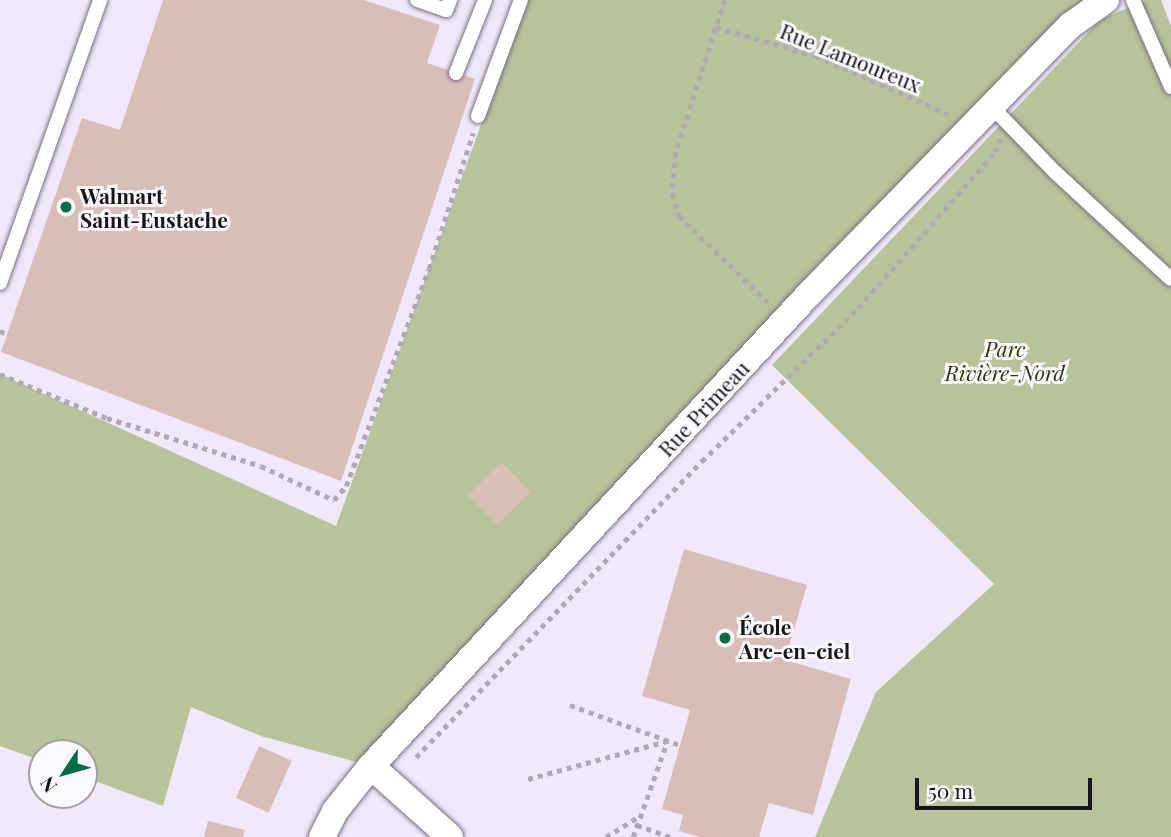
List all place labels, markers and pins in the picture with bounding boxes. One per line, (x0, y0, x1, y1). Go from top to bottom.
place label: Walmart Saint-Eustache (80, 182, 228, 232)
marker: Walmart Saint-Eustache (58, 199, 74, 215)
place label: École Arc-en-ciel (739, 613, 850, 663)
marker: École Arc-en-ciel (717, 630, 733, 646)

